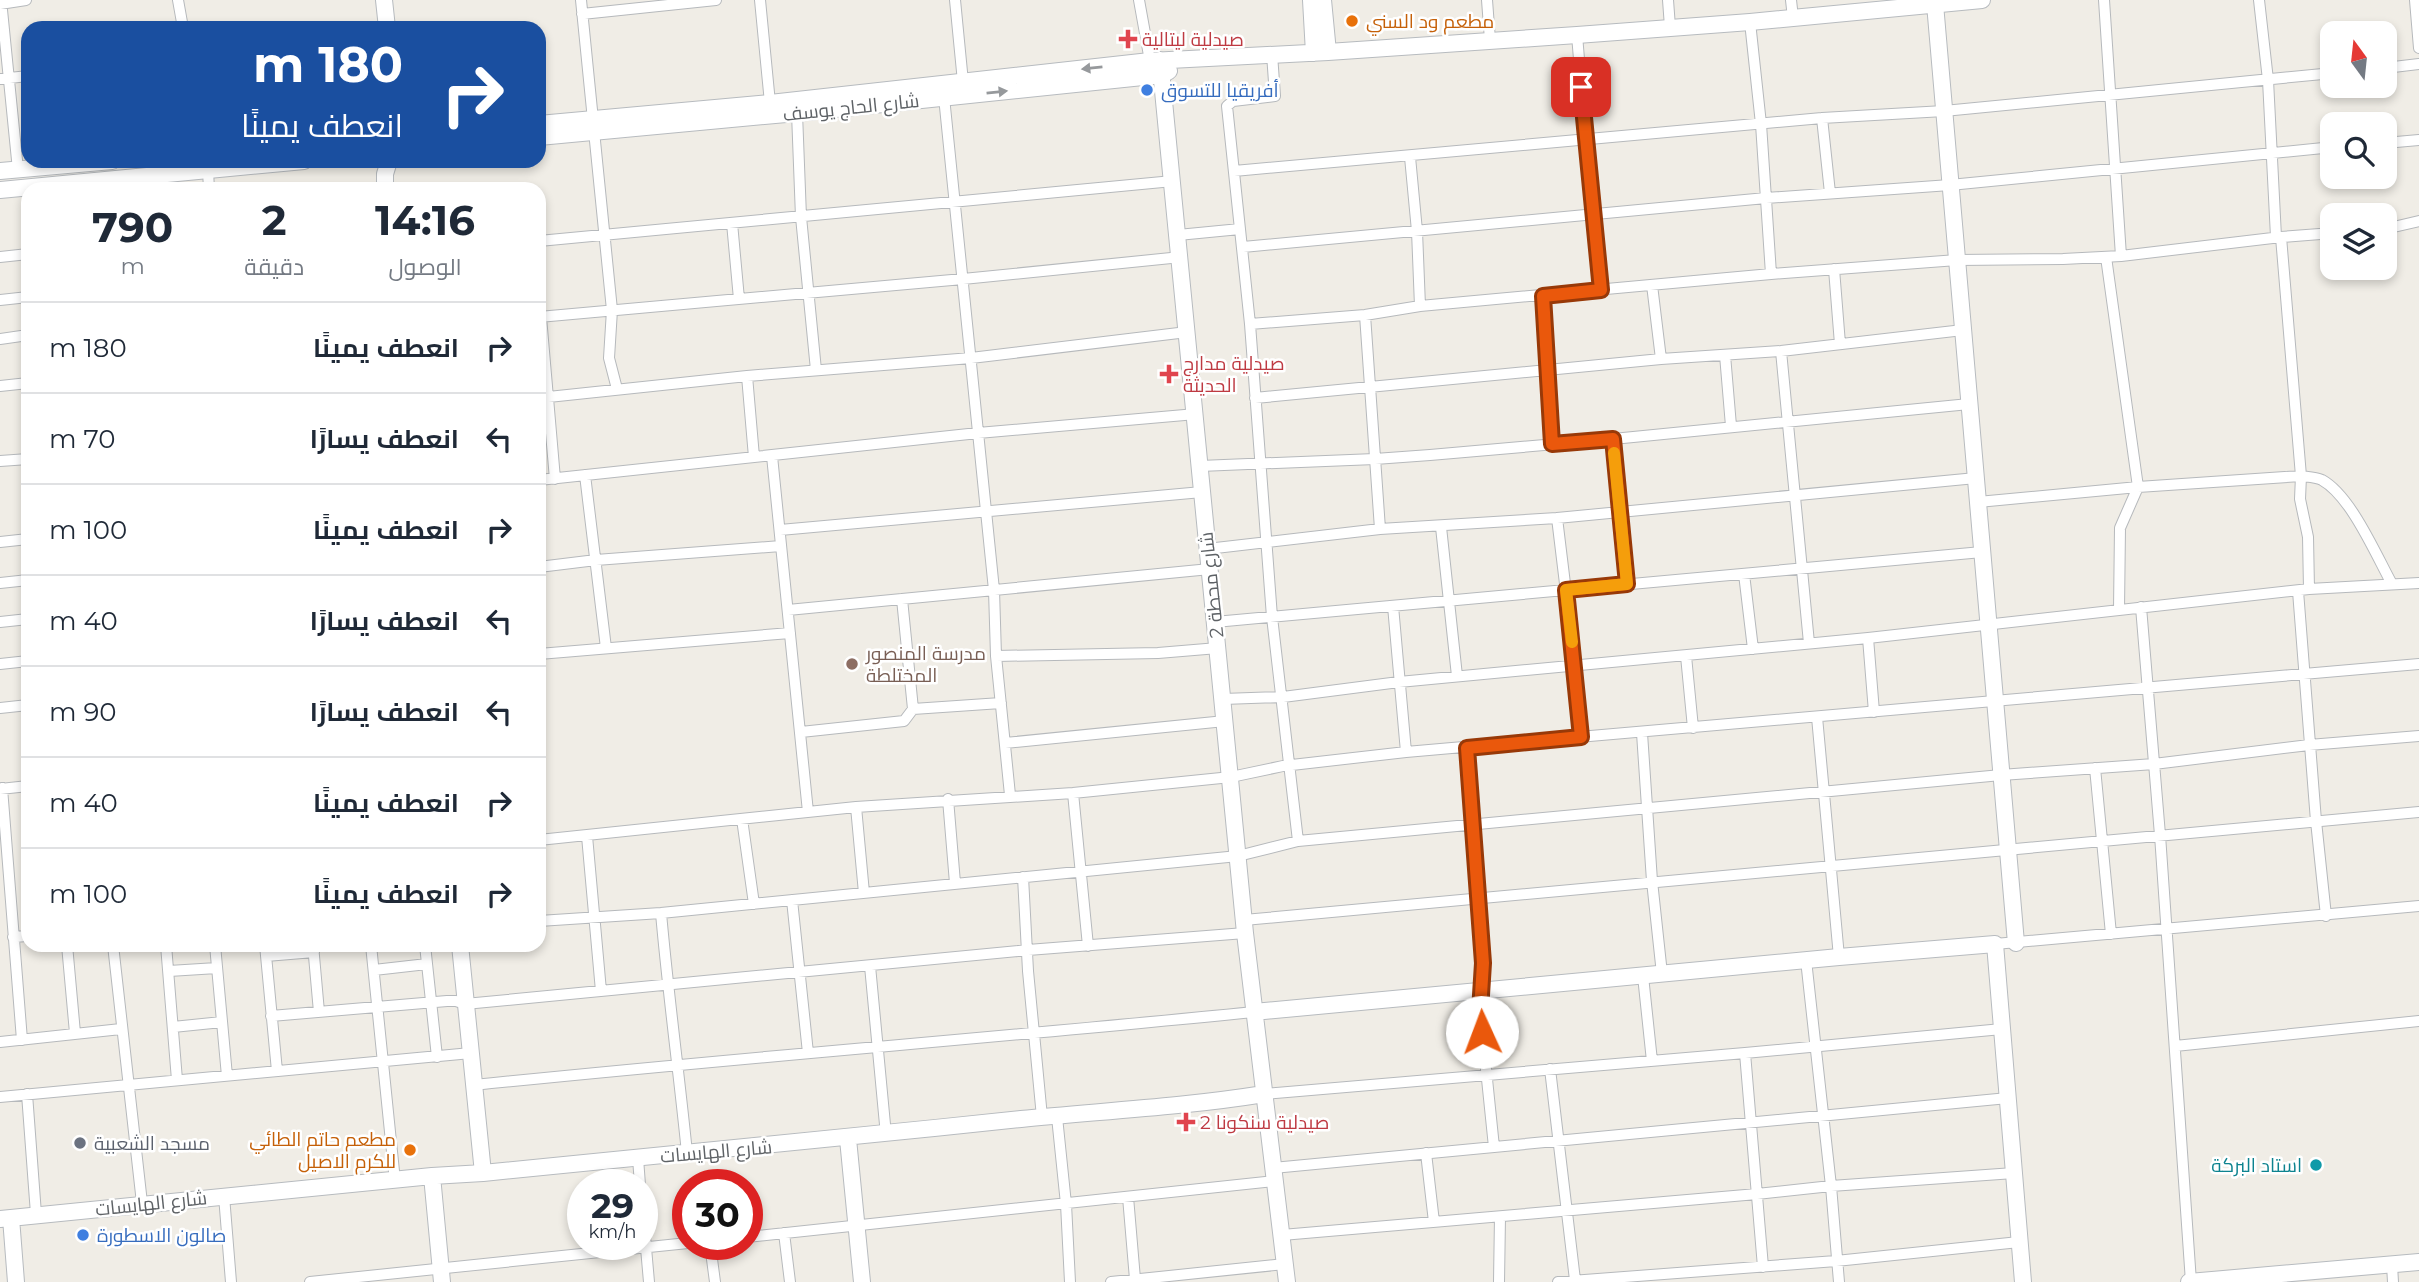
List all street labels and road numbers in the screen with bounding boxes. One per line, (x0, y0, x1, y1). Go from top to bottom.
street label: شارع الحاج يوسف (782, 89, 921, 128)
street label: شارع محطة 2 (1194, 531, 1230, 639)
street label: شارع الهايسات (659, 1135, 773, 1170)
street label: شارع الهايسات (94, 1186, 208, 1223)

